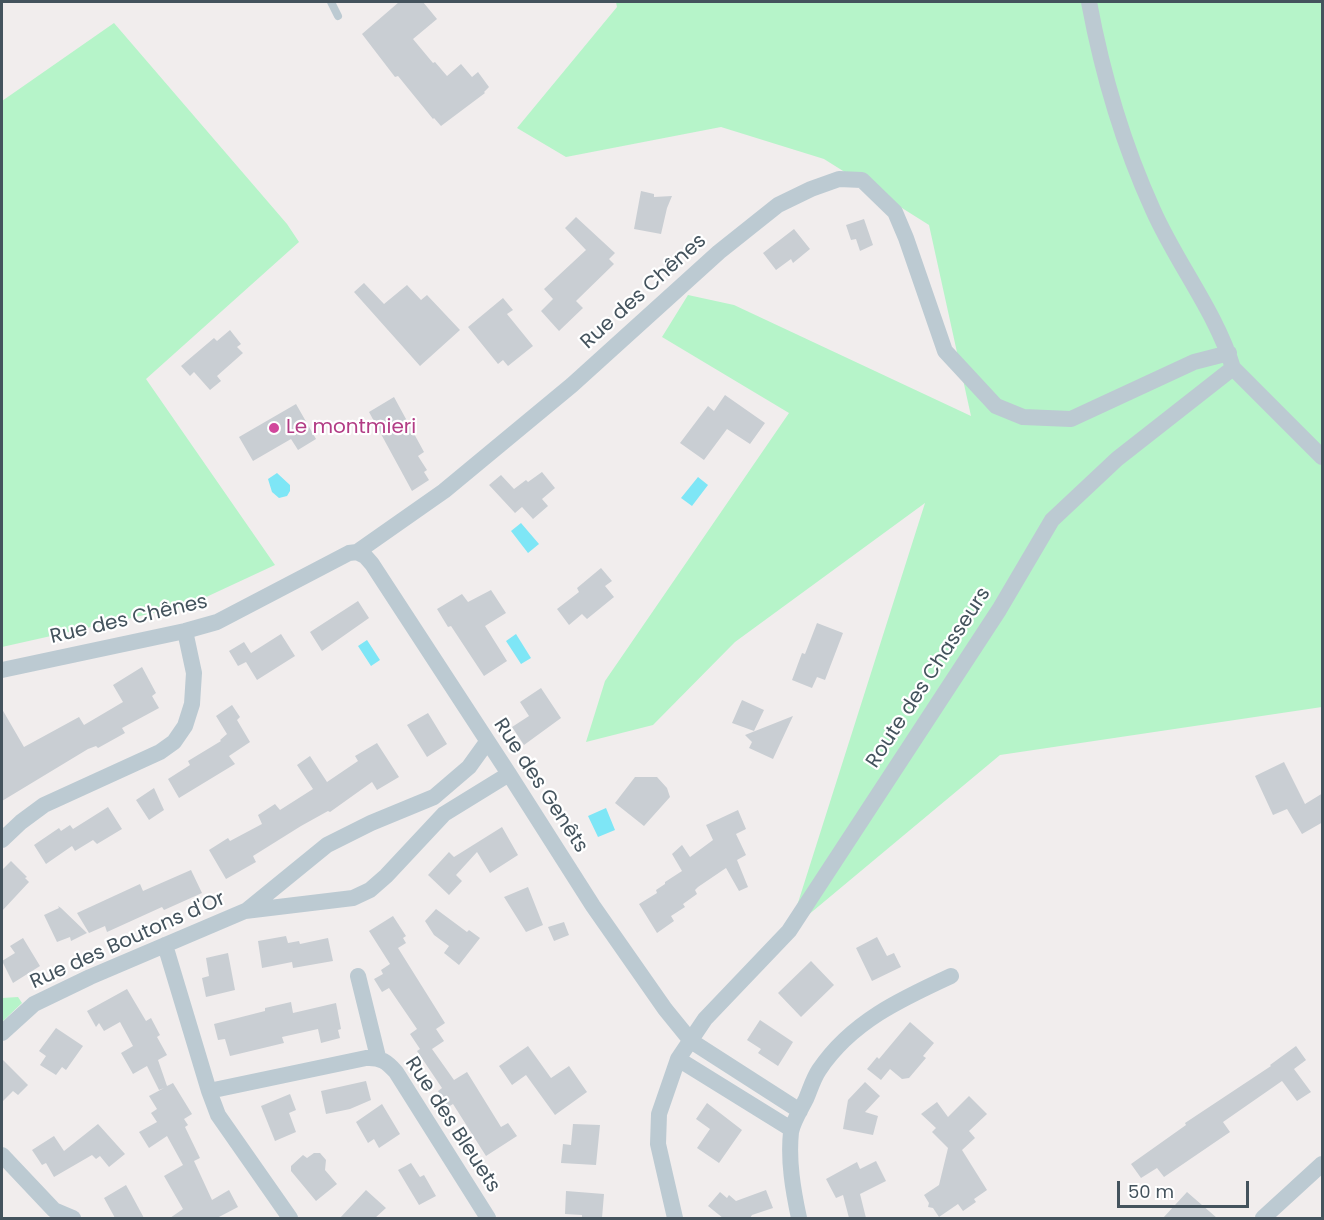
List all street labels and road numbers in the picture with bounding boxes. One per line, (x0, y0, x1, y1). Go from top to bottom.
street label: Rue des Chênes (576, 229, 712, 355)
street label: Route des Chasseurs (862, 583, 996, 773)
street label: Rue des Chênes (48, 590, 210, 650)
street label: Rue des Genêts (488, 714, 592, 858)
street label: Rue des Boutons d'Or (27, 887, 229, 995)
street label: Rue des Bleuets (399, 1053, 505, 1197)

